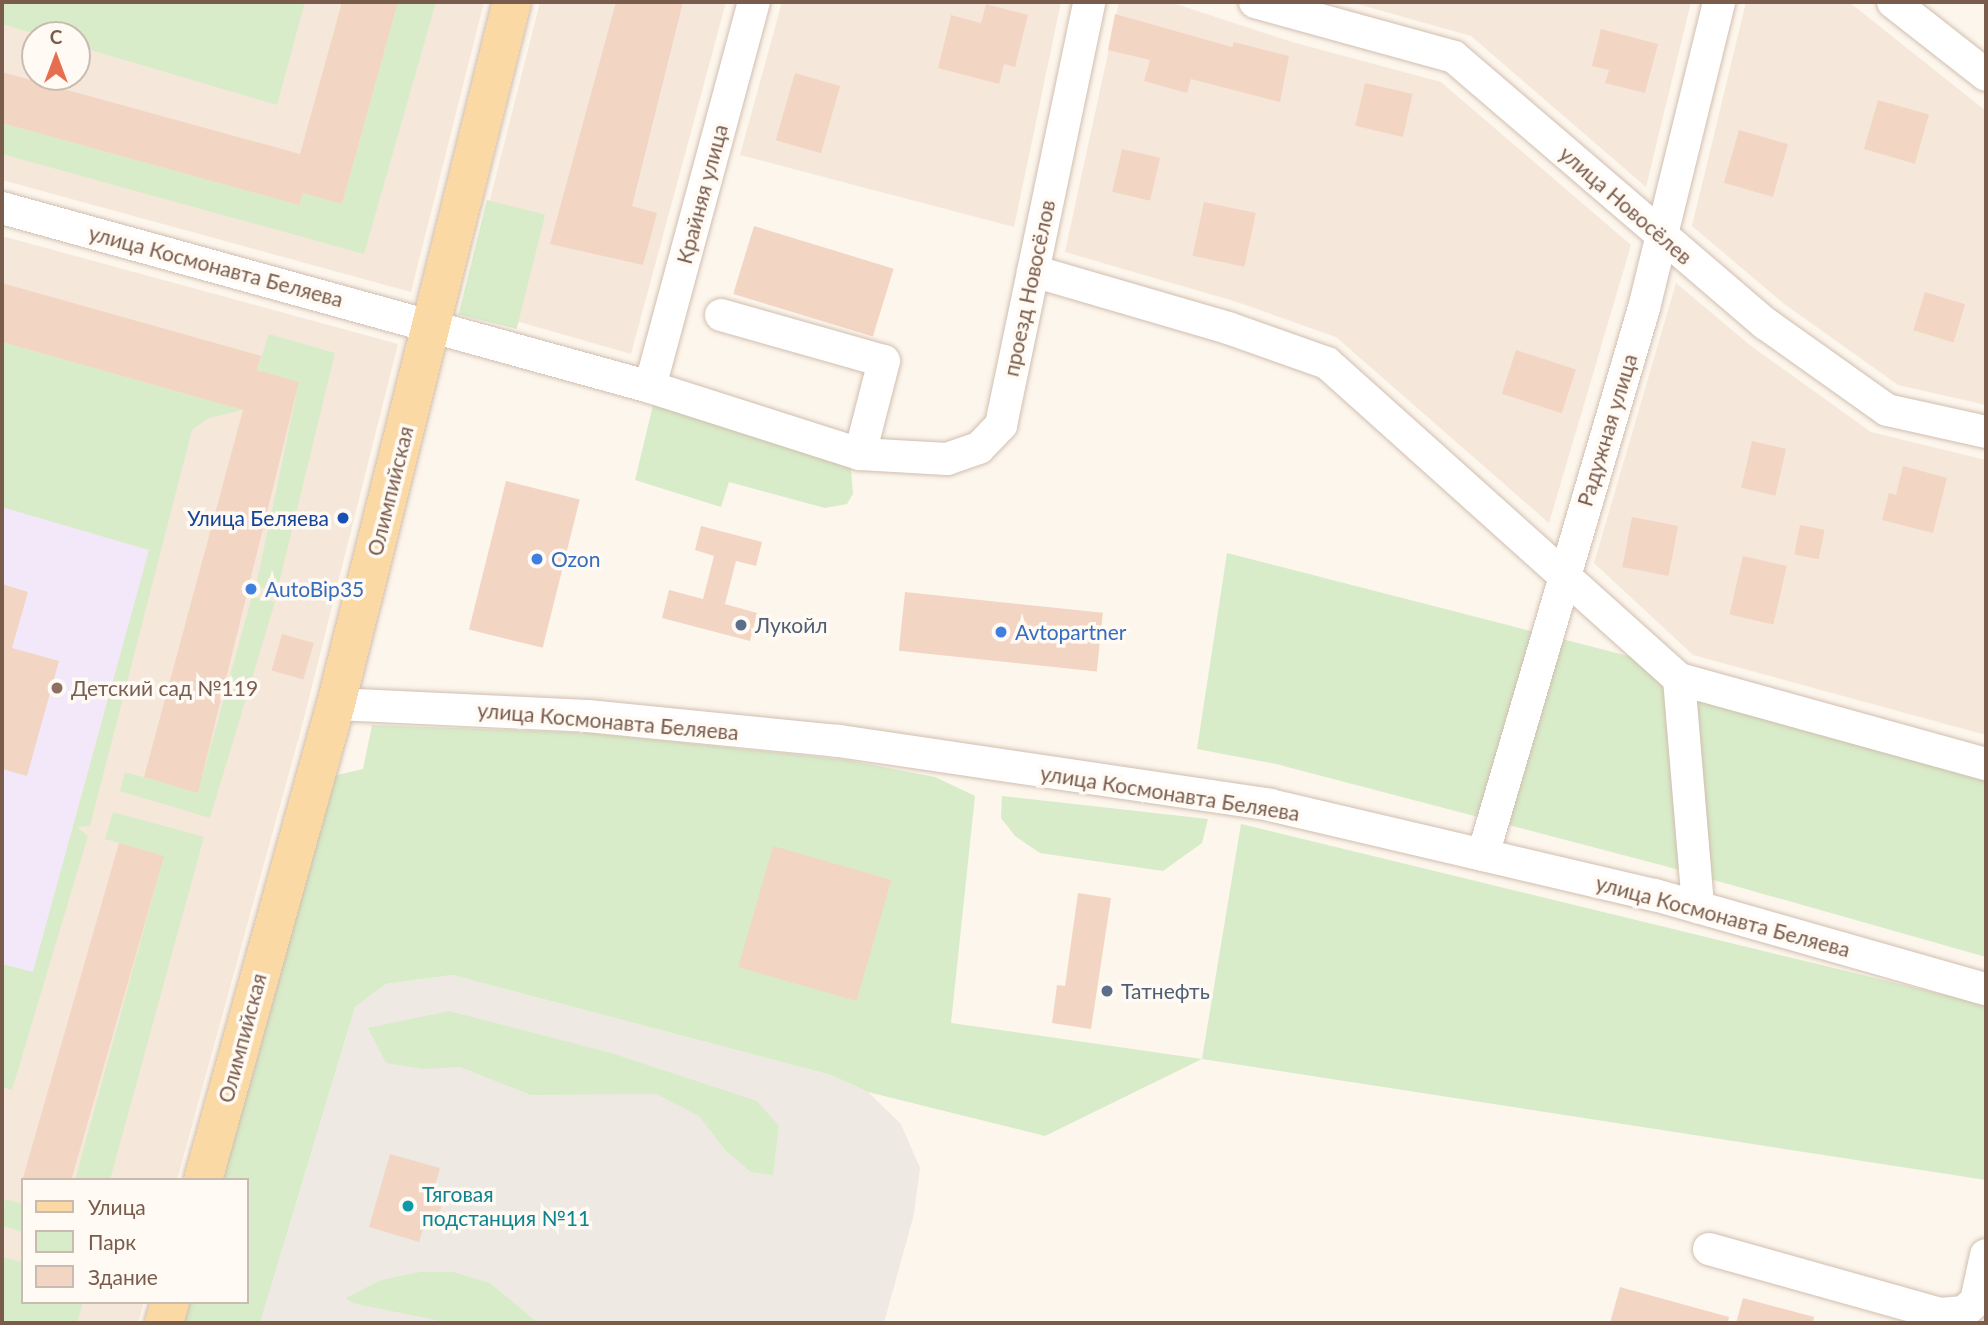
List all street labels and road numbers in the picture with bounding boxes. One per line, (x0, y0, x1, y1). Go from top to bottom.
street label: Крайняя улица (671, 121, 733, 267)
street label: улица Новосёлев (1555, 141, 1697, 269)
street label: проезд Новосёлов (998, 197, 1060, 379)
street label: улица Космонавта Беляева (86, 220, 346, 312)
street label: Радужная улица (1572, 351, 1642, 509)
street label: Олимпийская (362, 424, 418, 558)
street label: улица Космонавта Беляева (476, 697, 740, 745)
street label: улица Космонавта Беляева (1039, 760, 1301, 826)
street label: улица Космонавта Беляева (1593, 870, 1853, 962)
street label: Олимпийская (213, 971, 271, 1105)

